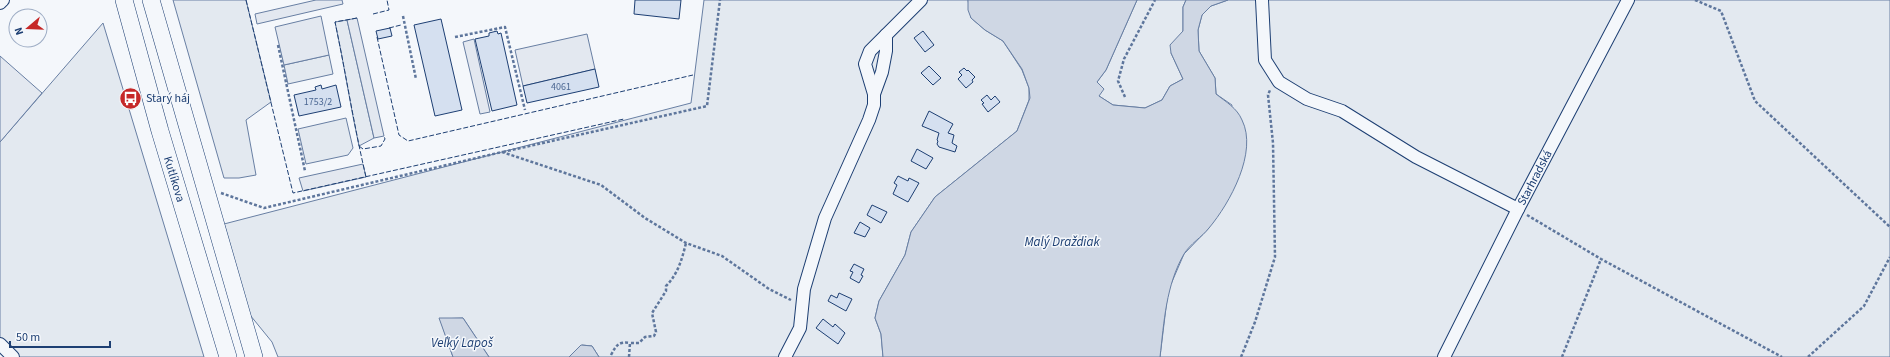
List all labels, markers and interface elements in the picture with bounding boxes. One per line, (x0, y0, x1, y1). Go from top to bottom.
north arrow (8, 8, 48, 48)
text: N (11, 25, 27, 37)
house number: 4061 (551, 80, 571, 94)
bus stop icon: Starý háj (118, 85, 144, 111)
place label: Starý háj (146, 90, 190, 107)
house number: 1753/2 (304, 95, 332, 109)
street label: Starhradská (1513, 147, 1557, 208)
street label: Kutlíkova (159, 154, 189, 204)
water label: Malý Draždiak (1024, 233, 1100, 251)
scale bar (10, 323, 110, 349)
text: 50 m (16, 329, 40, 346)
water label: Veľký Lapoš (431, 334, 495, 352)

